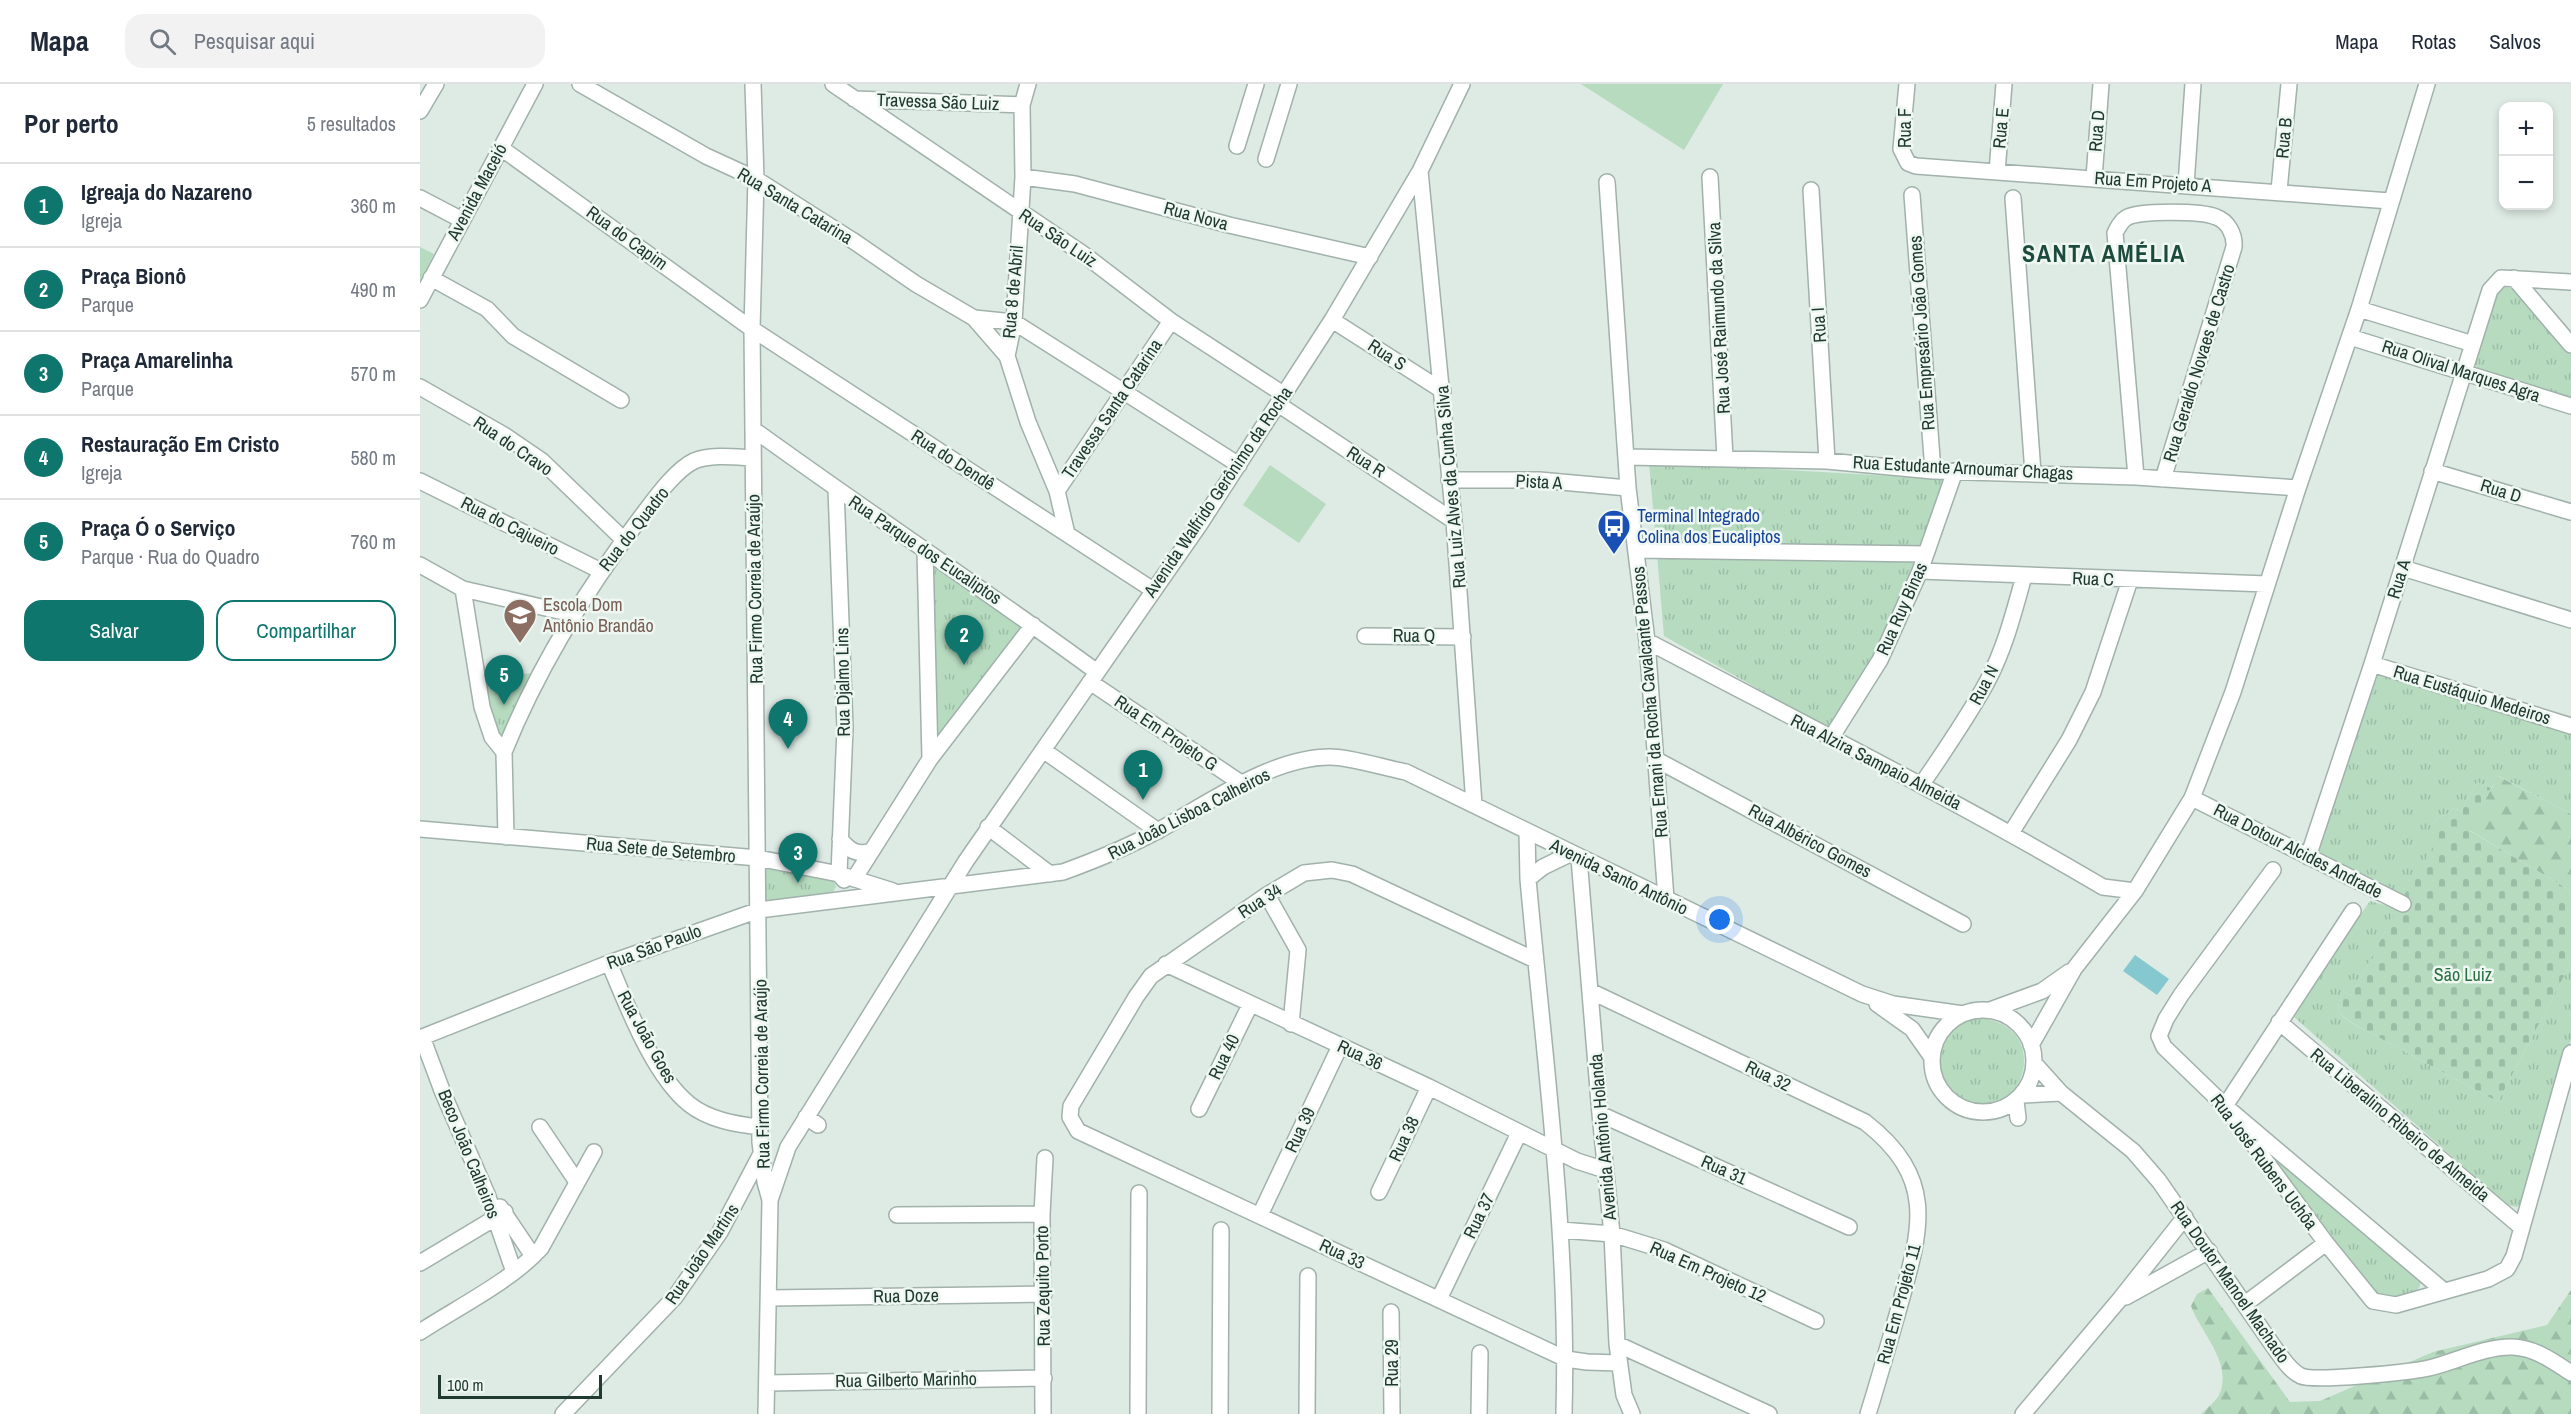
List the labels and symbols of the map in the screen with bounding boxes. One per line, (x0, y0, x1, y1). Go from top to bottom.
street label: Travessa São Luiz (876, 87, 1000, 116)
street label: Rua E (1986, 106, 2015, 149)
street label: Rua F (1892, 108, 1917, 148)
street label: Rua D (2082, 109, 2111, 153)
street label: Rua B (2269, 116, 2298, 159)
street label: Avenida Maceió (440, 139, 513, 245)
street label: Rua Santa Catarina (733, 161, 858, 250)
street label: Rua Em Projeto A (2094, 165, 2213, 198)
street label: Rua Nova (1161, 195, 1231, 236)
street label: Rua do Capim (581, 200, 673, 276)
street label: Rua São Luiz (1014, 202, 1102, 273)
street label: Rua José Raimundo da Silva (1701, 222, 1736, 415)
street label: Rua Empresário João Gomes (1902, 235, 1941, 431)
district label: SANTA AMÉLIA (2022, 237, 2186, 269)
street label: Rua 8 de Abril (996, 244, 1029, 340)
street label: Rua Geraldo Novaes de Castro (2156, 261, 2241, 465)
street label: Rua I (1805, 307, 1832, 344)
street label: Rua S (1363, 333, 1411, 376)
street label: Rua Olival Marques Agra (2379, 333, 2543, 408)
street label: Travessa Santa Catarina (1055, 334, 1168, 484)
street label: Avenida Walfrido Gerônimo da Rocha (1137, 381, 1298, 603)
street label: Rua Luiz Alves da Cunha Silva (1429, 385, 1472, 589)
street label: Rua do Cravo (469, 410, 558, 481)
street label: Rua do Dendê (907, 423, 1000, 496)
street label: Rua R (1342, 440, 1391, 484)
street label: Rua Estudante Arnoumar Chagas (1852, 449, 2074, 486)
street label: Pista A (1515, 468, 1563, 495)
street label: Rua D (2477, 472, 2525, 509)
street label: Rua do Quadro (593, 481, 675, 576)
street label: Rua Parque dos Eucaliptos (844, 489, 1007, 610)
street label: Rua do Cajueiro (457, 490, 564, 561)
street label: Rua Firmo Correia de Araújo (740, 494, 769, 684)
place label: Terminal Integrado Colina dos Eucaliptos (1637, 503, 1781, 549)
bus stop icon: Terminal Integrado Colina dos Eucaliptos (1596, 508, 1632, 555)
street label: Rua A (2381, 556, 2416, 602)
street label: Rua Ruy Binas (1870, 558, 1933, 659)
street label: Rua Ernani da Rocha Cavalcante Passos (1625, 565, 1674, 839)
street label: Rua C (2072, 565, 2114, 592)
place label: Escola Dom Antônio Brandão (542, 592, 654, 638)
school or university icon: Escola Dom Antônio Brandão (502, 597, 538, 644)
pin: 2 (944, 616, 984, 665)
street label: Rua Q (1393, 623, 1435, 648)
street label: Rua Djalmo Lins (829, 627, 856, 737)
pin: 5 (484, 656, 524, 705)
street label: Rua Eustáquio Medeiros (2390, 659, 2554, 730)
street label: Rua N (1963, 660, 2004, 709)
street label: Rua Em Projeto G (1110, 689, 1223, 776)
pin: 4 (768, 700, 808, 749)
street label: Rua Alzira Sampaio Almeida (1786, 708, 1966, 816)
pin: 1 (1124, 750, 1162, 800)
street label: Rua João Lisboa Calheiros (1103, 762, 1274, 865)
street label: Rua Dotour Alcides Andrade (2210, 797, 2387, 904)
street label: Rua Albérico Gomes (1744, 798, 1876, 884)
street label: Rua Sete de Setembro (585, 831, 737, 868)
street label: Avenida Santo Antônio (1545, 832, 1692, 921)
pin: 3 (778, 834, 818, 883)
street label: Rua 34 (1233, 877, 1286, 924)
your location (1705, 905, 1734, 934)
street label: Rua São Paulo (603, 918, 705, 975)
park label: São Luiz (2434, 962, 2492, 987)
street label: Rua Firmo Correia de Araújo (747, 979, 776, 1169)
street label: Rua João Goes (612, 986, 683, 1088)
street label: Rua 40 (1202, 1030, 1245, 1084)
street label: Rua 36 (1333, 1033, 1387, 1076)
street label: Rua Liberalino Ribeiro de Almeida (2305, 1042, 2495, 1207)
street label: Avenida Antônio Holanda (1583, 1053, 1622, 1222)
street label: Rua 32 (1741, 1054, 1795, 1097)
street label: Beco João Calheiros (432, 1086, 507, 1222)
street label: Rua José Rubens Uchôa (2205, 1089, 2324, 1235)
street label: Rua 39 (1278, 1103, 1321, 1157)
street label: Rua 38 (1382, 1112, 1425, 1166)
street label: Rua 31 (1697, 1148, 1752, 1191)
street label: Rua 37 (1457, 1189, 1500, 1243)
street label: Rua Doutor Manoel Machado (2165, 1196, 2296, 1368)
street label: Rua João Martins (659, 1198, 745, 1309)
street label: Rua Zequito Porto (1029, 1225, 1056, 1347)
street label: Rua 33 (1315, 1232, 1369, 1275)
street label: Rua Em Projeto 12 (1646, 1235, 1770, 1308)
street label: Rua Em Projeto 11 (1870, 1240, 1927, 1367)
street label: Rua Doze (873, 1282, 939, 1309)
street label: Rua 29 (1379, 1339, 1404, 1387)
street label: Rua Gilberto Marinho (835, 1366, 977, 1393)
scale bar (438, 1372, 602, 1400)

